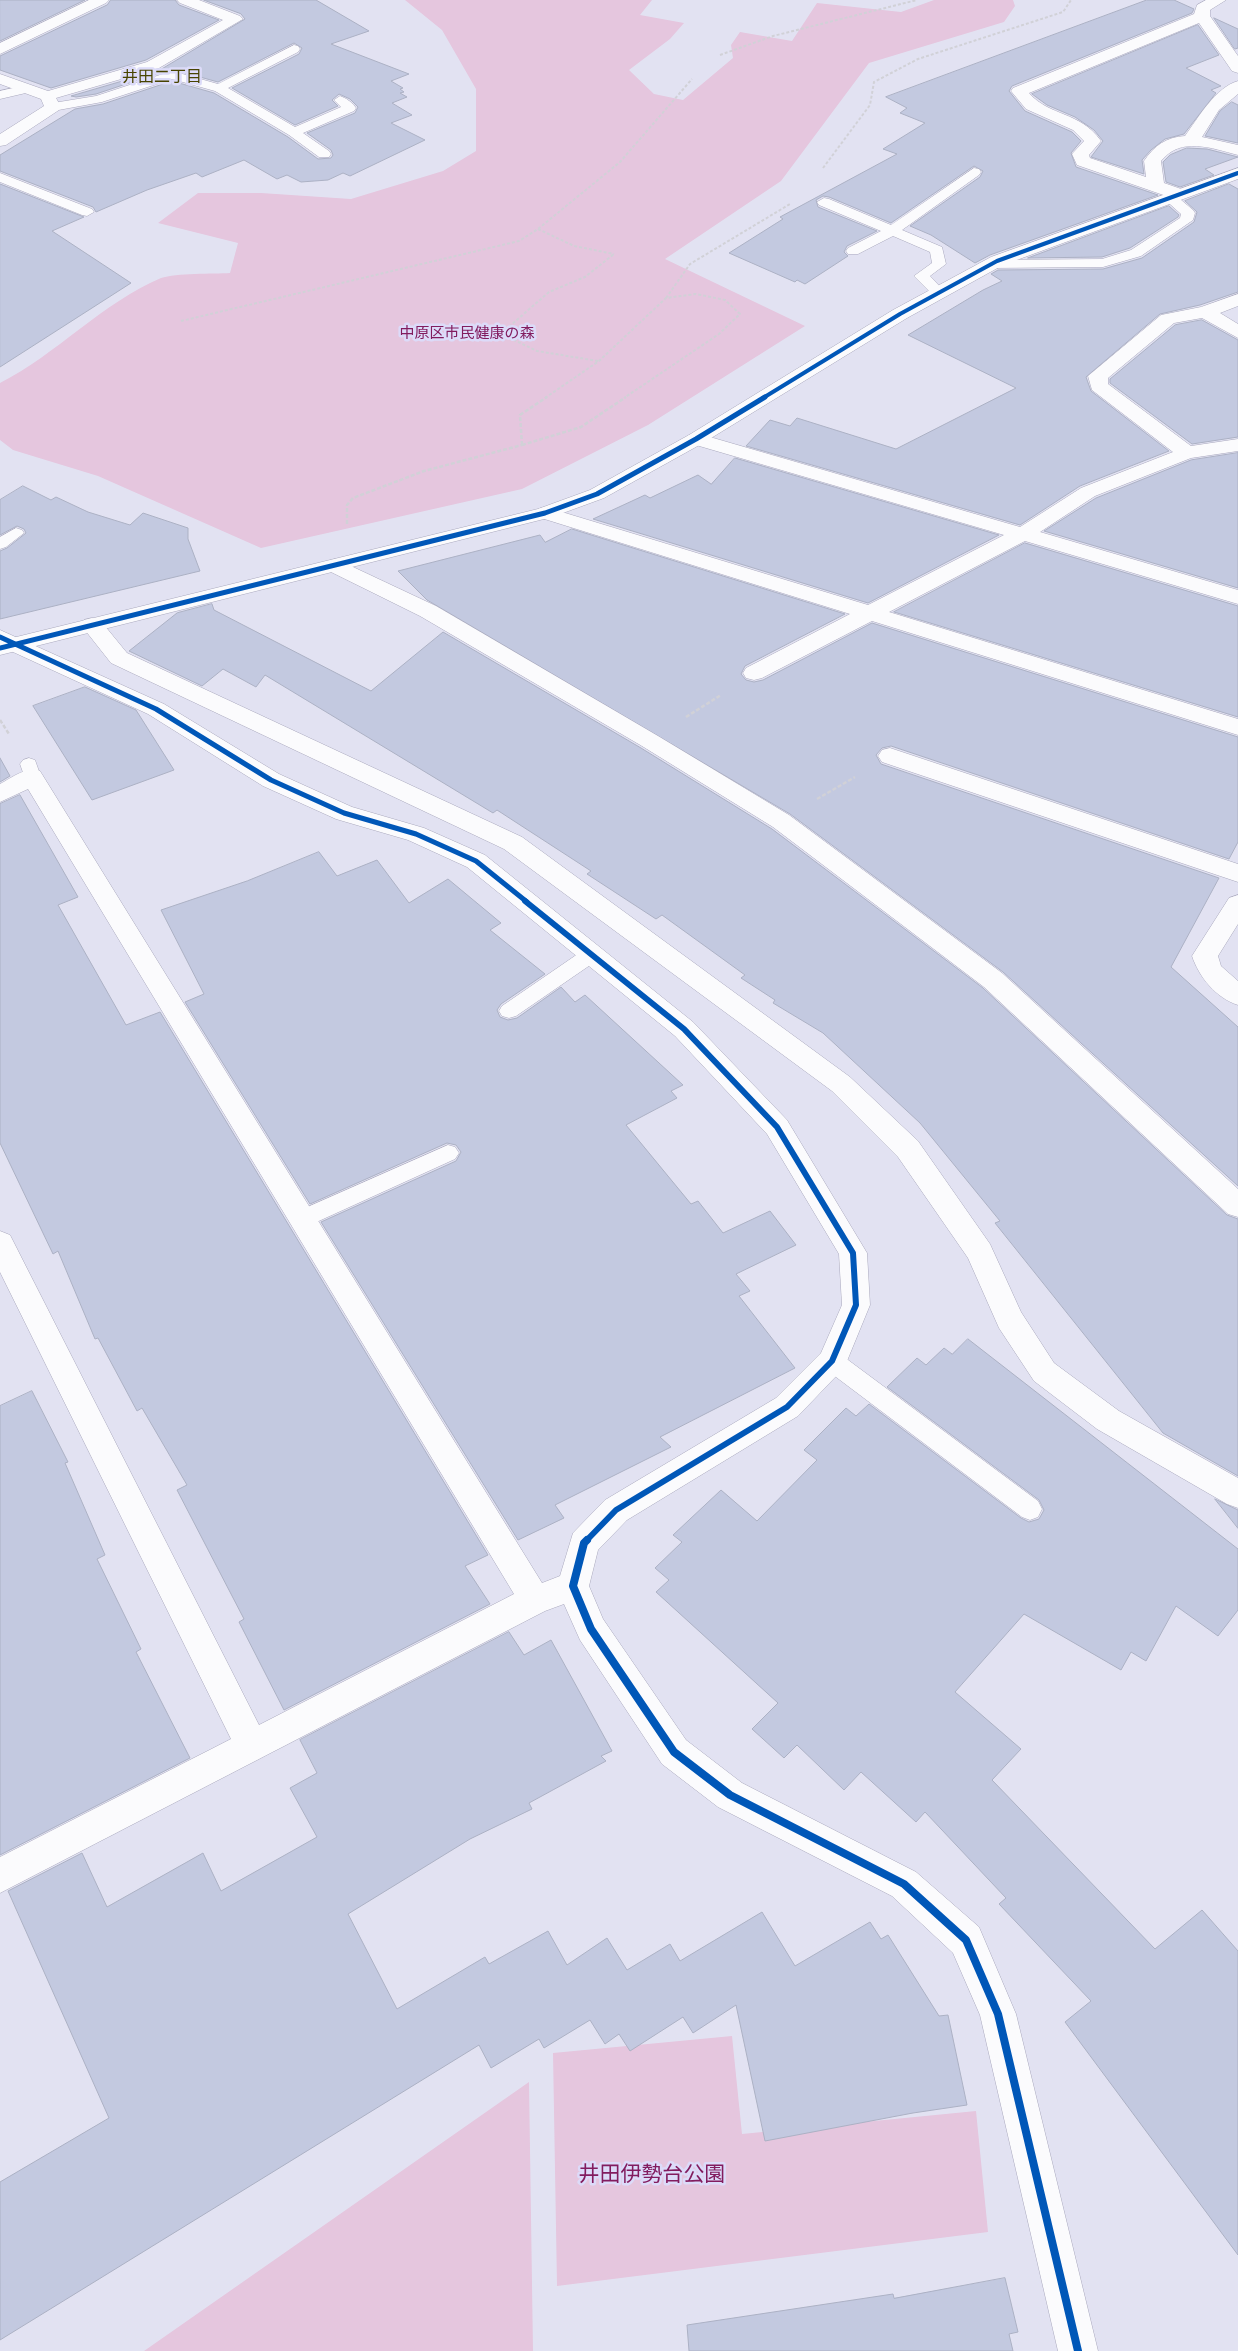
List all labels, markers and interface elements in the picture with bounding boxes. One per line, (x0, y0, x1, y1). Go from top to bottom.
district label: 井田二丁目 (122, 68, 202, 88)
park label: 中原区市民健康の森 (400, 325, 534, 343)
park label: 井田伊勢台公園 (579, 2162, 725, 2188)

